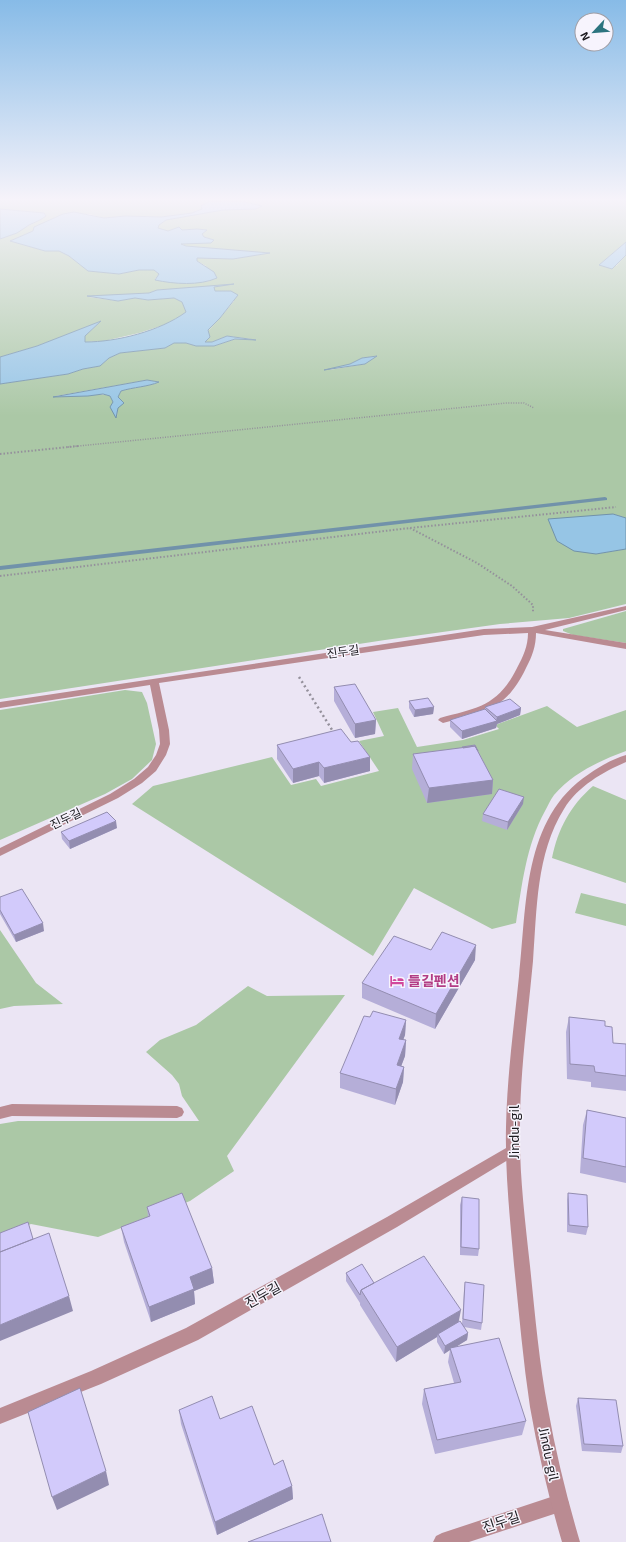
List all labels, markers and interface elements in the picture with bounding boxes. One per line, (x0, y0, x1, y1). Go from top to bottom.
north arrow (574, 12, 614, 52)
text: N (577, 30, 592, 43)
street label: 진두길 (325, 642, 360, 660)
street label: 진두길 (48, 805, 84, 832)
place label: 들길펜션 (408, 972, 460, 989)
hotel icon: 들길펜션 (389, 973, 405, 989)
street label: Jindu-gil (505, 1104, 522, 1159)
street label: 진두길 (242, 1278, 284, 1311)
street label: Jindu-gil (536, 1426, 564, 1483)
street label: 진두길 (480, 1507, 522, 1536)

